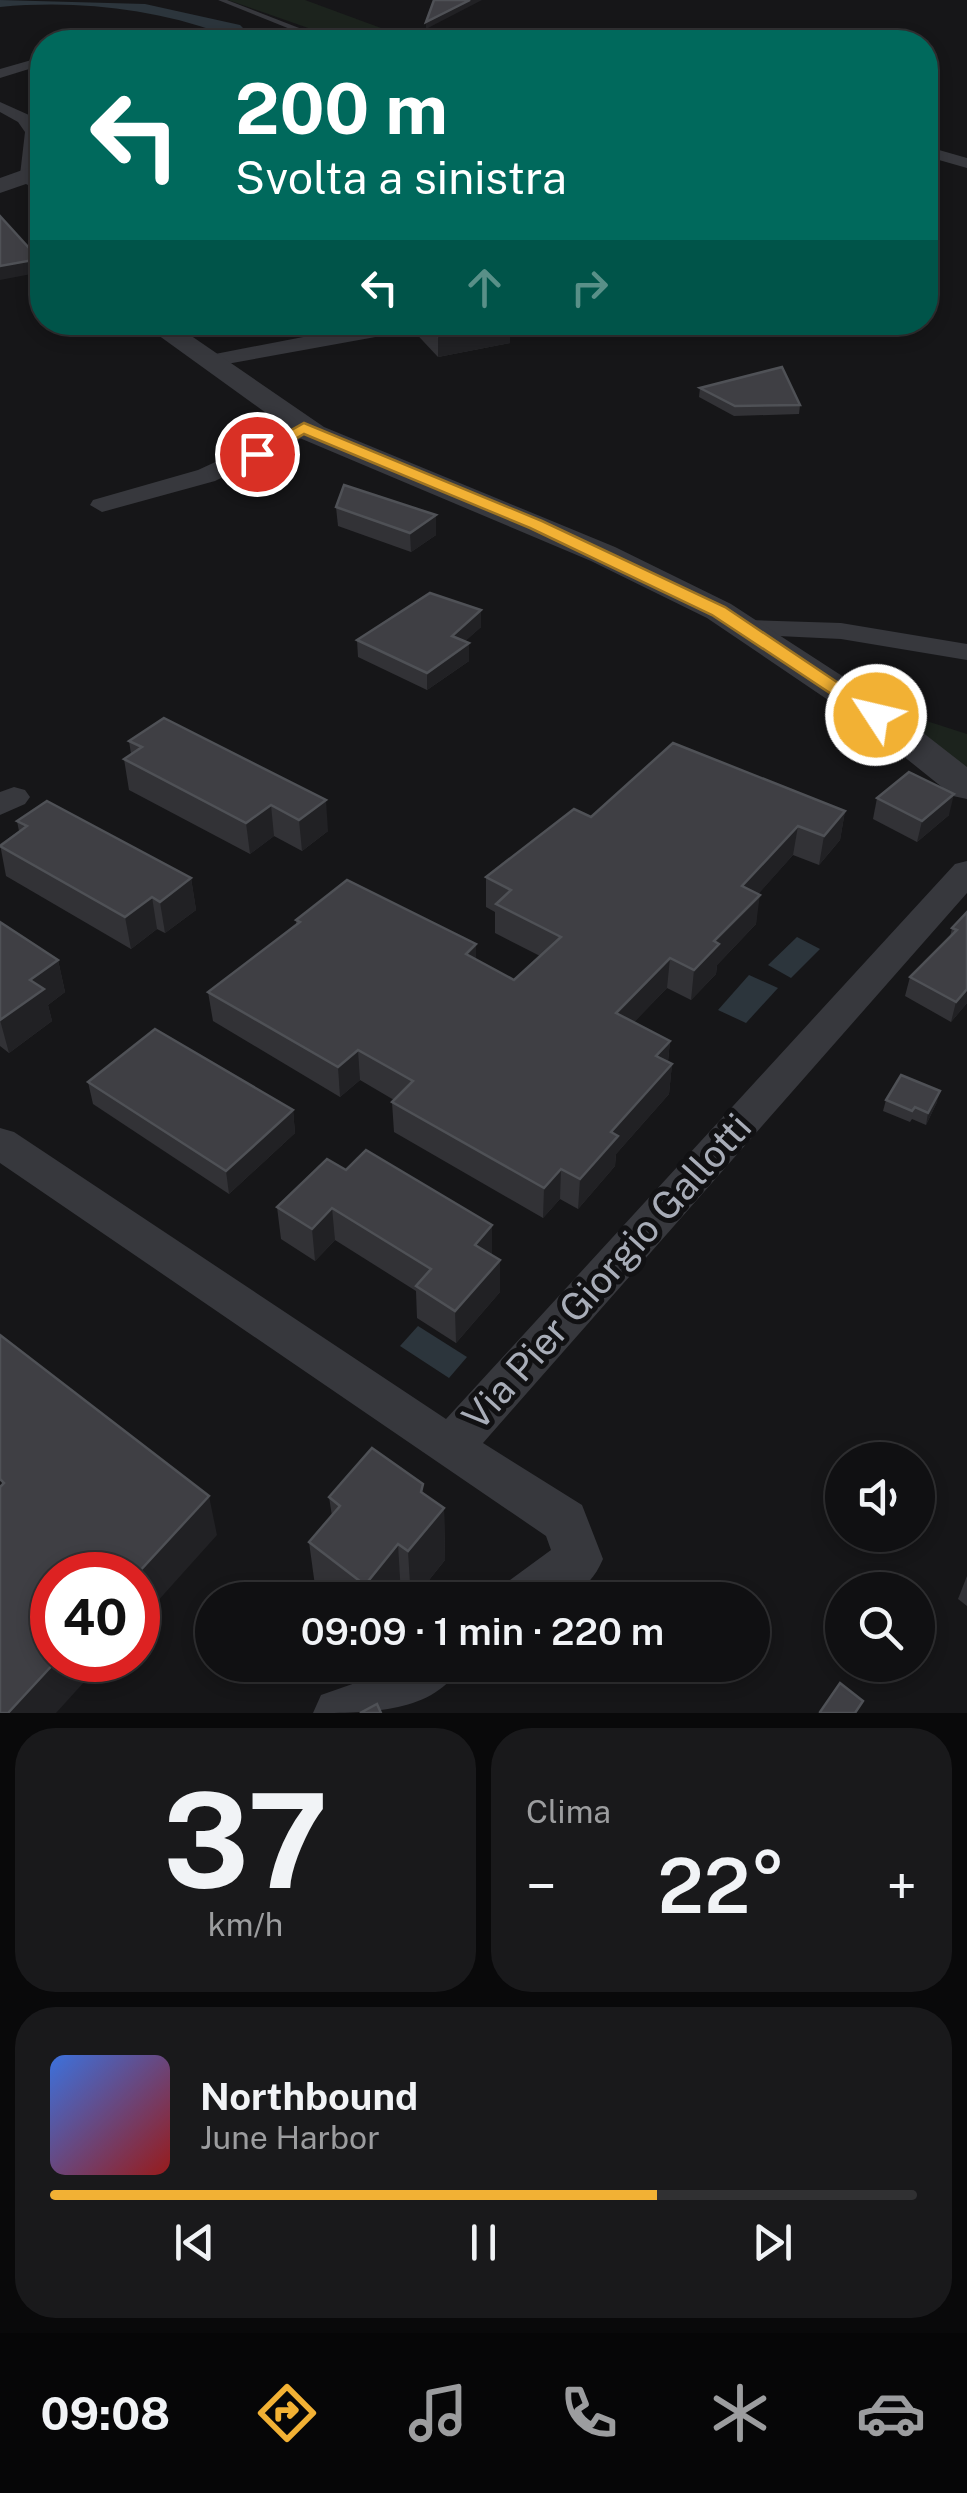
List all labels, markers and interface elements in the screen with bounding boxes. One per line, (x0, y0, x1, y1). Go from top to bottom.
text: 200 m (235, 67, 448, 150)
icon: left (70, 70, 200, 200)
text: Svolta a sinistra (235, 151, 567, 204)
icon: left (352, 260, 407, 315)
icon: ahead (457, 260, 512, 315)
icon: right (562, 260, 617, 315)
pin (215, 412, 300, 497)
icon: arrive (230, 427, 285, 482)
position arrow (824, 663, 928, 767)
street label: Via Pier Giorgio Gallotti (453, 1105, 760, 1439)
map controls (825, 1442, 935, 1682)
button: sound (825, 1442, 935, 1552)
speed limit sign: 40 (30, 1552, 160, 1682)
button: search (825, 1572, 935, 1682)
text: 09:09 · 1 min · 220 m (301, 1609, 664, 1654)
text: 37 (163, 1765, 328, 1917)
text: Clima (526, 1793, 611, 1830)
text: 22° (658, 1842, 785, 1930)
text: − (526, 1854, 557, 1918)
text: + (887, 1854, 917, 1918)
text: km/h (208, 1906, 283, 1943)
text: Northbound (200, 2074, 418, 2119)
text: June Harbor (200, 2119, 380, 2156)
icon: previous (167, 2215, 222, 2270)
icon: pause (456, 2215, 511, 2270)
icon: next (745, 2215, 800, 2270)
icon: directions (252, 2378, 322, 2448)
icon: music (403, 2378, 473, 2448)
icon: phone (554, 2378, 624, 2448)
icon: climate (705, 2378, 775, 2448)
icon: car (856, 2378, 926, 2448)
text: 09:08 (41, 2387, 170, 2440)

